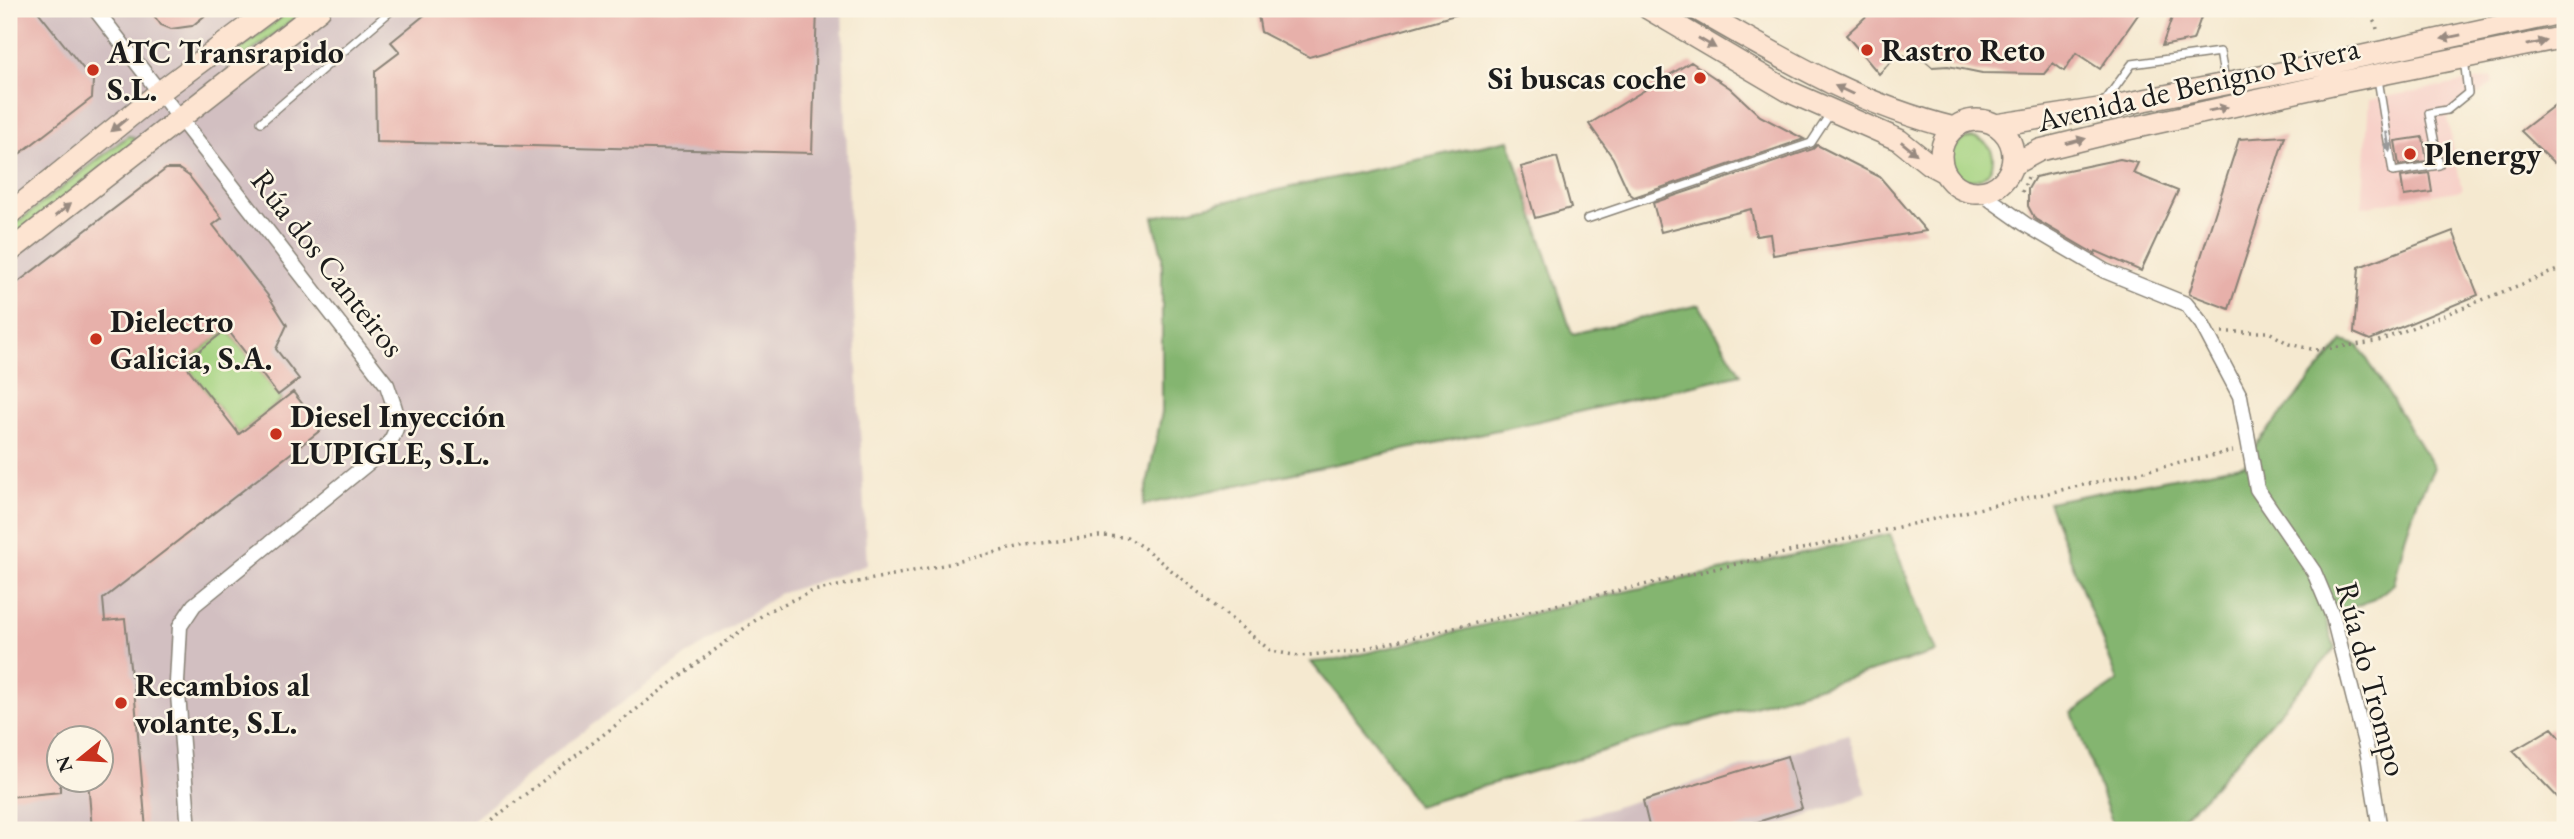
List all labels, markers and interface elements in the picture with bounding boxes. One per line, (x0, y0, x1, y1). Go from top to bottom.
street label: Avenida de Benigno Rivera (2032, 26, 2364, 142)
place label: Rastro Reto (1881, 29, 2045, 71)
place label: ATC Transrapido S.L. (106, 31, 344, 110)
one-way arrow (2440, 32, 2462, 43)
one-way arrow (1698, 37, 1717, 49)
one-way arrow (2526, 37, 2548, 48)
marker: Rastro Reto (1859, 42, 1875, 58)
place label: Si buscas coche (1488, 57, 1686, 99)
marker: ATC Transrapido S.L. (85, 62, 101, 78)
marker: Si buscas coche (1692, 70, 1708, 86)
one-way arrow (1834, 84, 1854, 96)
one-way arrow (2208, 103, 2230, 114)
one-way arrow (111, 117, 128, 132)
one-way arrow (2383, 131, 2394, 153)
place label: Plenergy (2424, 133, 2542, 175)
one-way arrow (2065, 135, 2087, 146)
one-way arrow (1900, 140, 1917, 155)
marker: Plenergy (2402, 146, 2418, 162)
street label: Rúa dos Canteiros (242, 161, 414, 365)
one-way arrow (53, 203, 71, 218)
place label: Dielectro Galicia, S.A. (110, 300, 272, 379)
marker: Dielectro Galicia, S.A. (88, 331, 104, 347)
place label: Diesel Inyección LUPIGLE, S.L. (290, 395, 506, 474)
marker: Diesel Inyección LUPIGLE, S.L. (268, 426, 284, 442)
street label: Rúa do Trompo (2326, 577, 2418, 781)
place label: Recambios al volante, S.L. (135, 664, 310, 743)
marker: Recambios al volante, S.L. (113, 695, 129, 711)
north arrow (46, 724, 116, 794)
text: N (50, 752, 79, 775)

